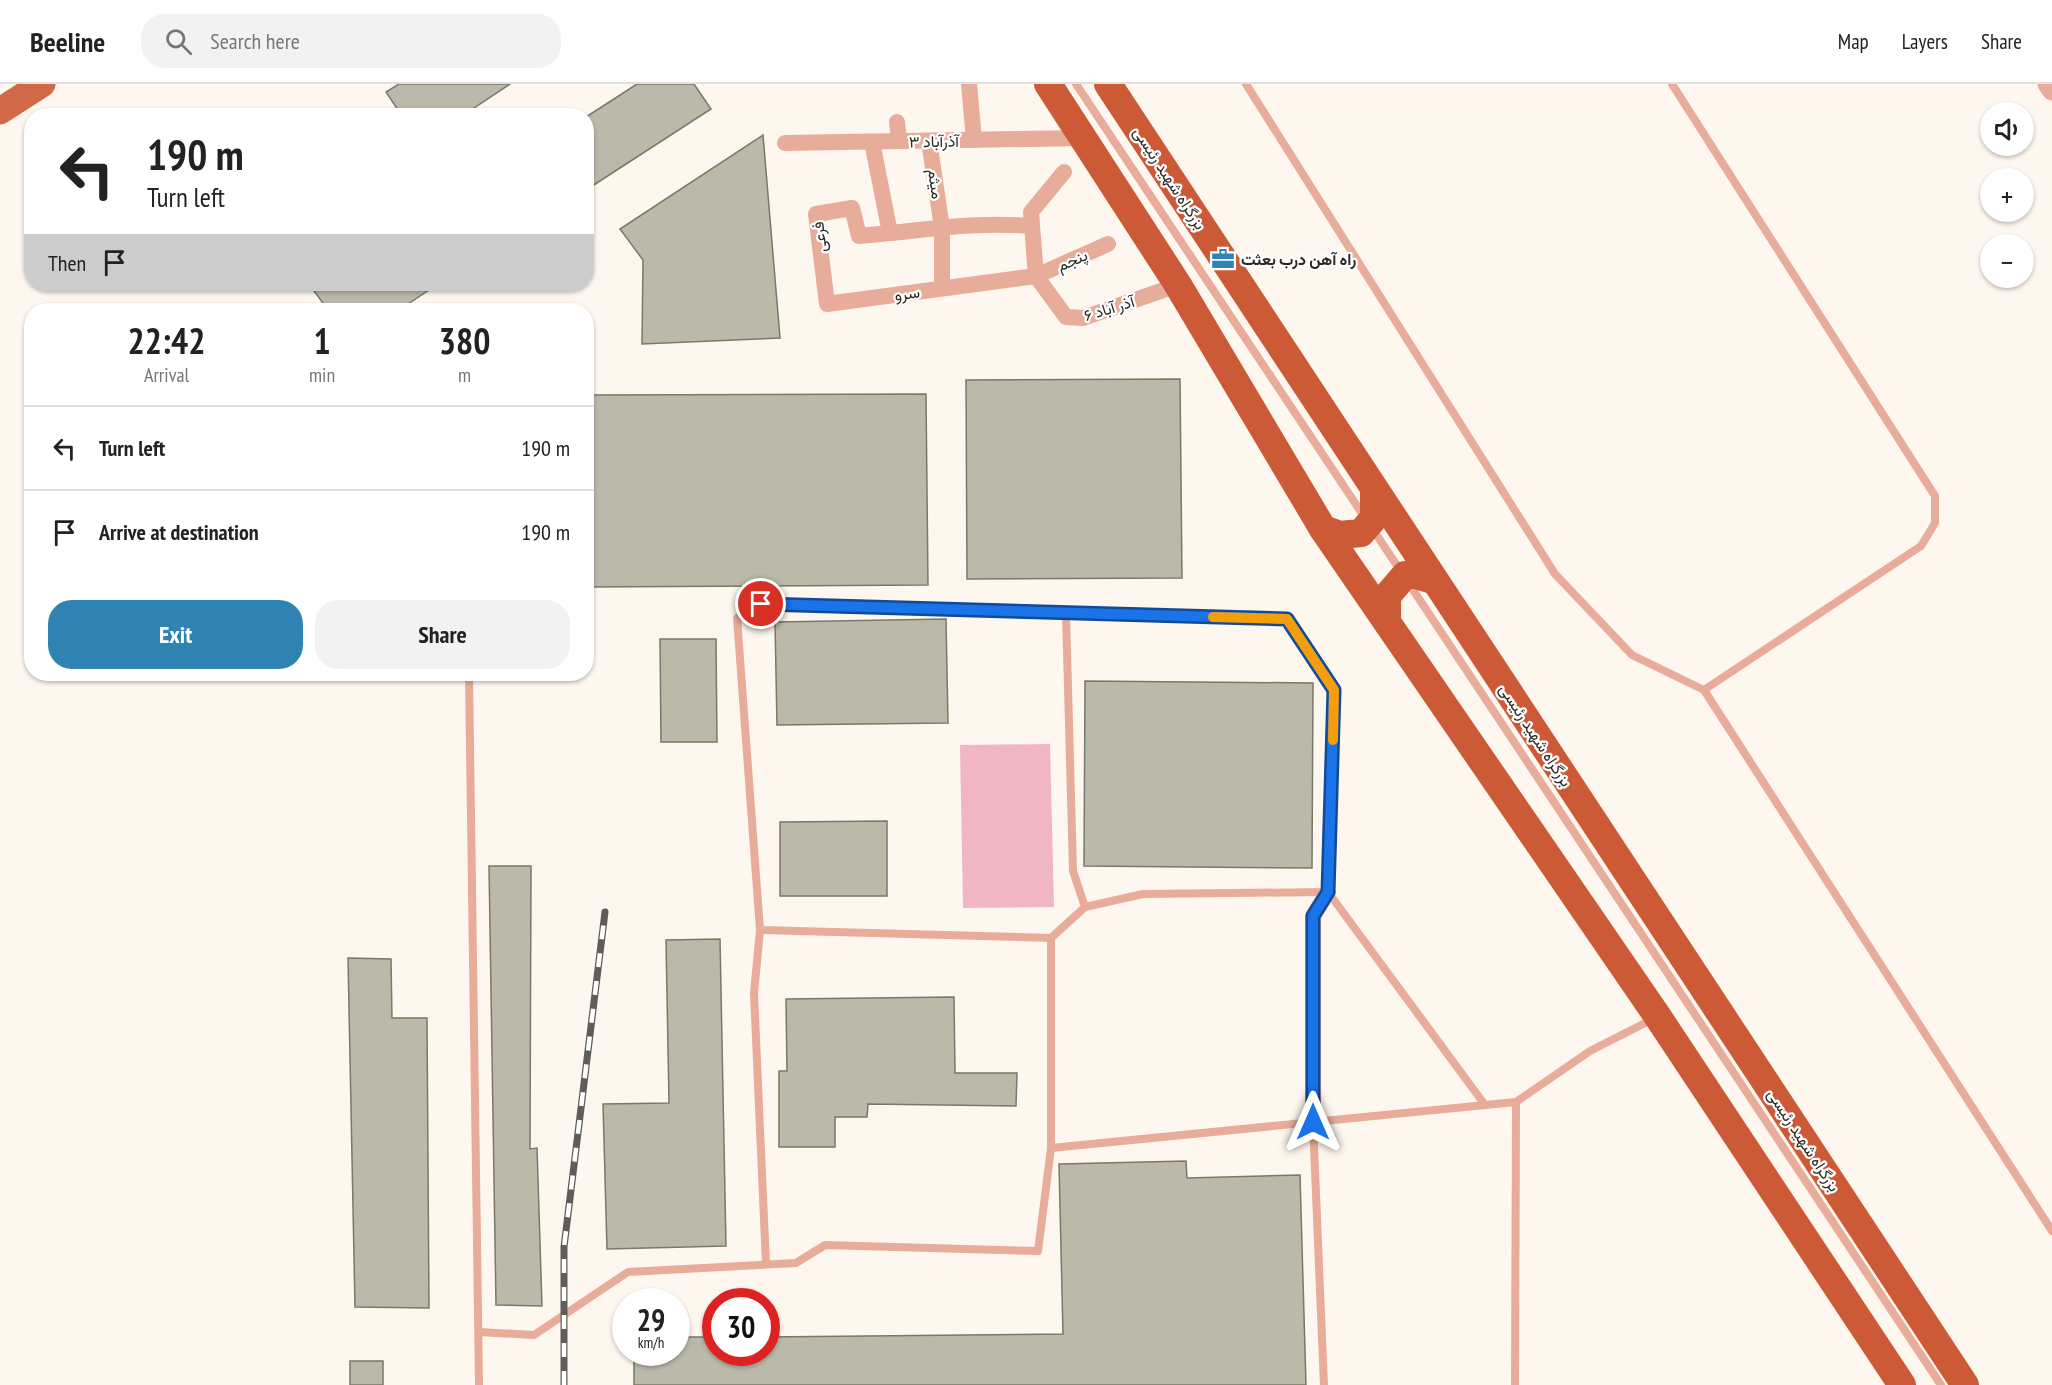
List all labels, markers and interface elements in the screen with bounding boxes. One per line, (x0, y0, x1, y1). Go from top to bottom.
search box (141, 14, 561, 68)
text: Beeline (30, 23, 105, 60)
icon: search (162, 25, 195, 58)
text: Search here (210, 27, 300, 55)
text: Map (1838, 28, 1869, 55)
text: Layers (1902, 28, 1948, 55)
text: Share (1981, 28, 2022, 55)
map controls (1980, 102, 2034, 288)
button: sound (1980, 102, 2034, 156)
street label: بزرگراه شهید رئیسی (1128, 123, 1211, 234)
text: 190 m (147, 127, 244, 182)
street label: ۳ آذرآباد (909, 131, 960, 152)
icon: left (48, 132, 126, 210)
street label: میثم (923, 168, 948, 200)
button: + (1980, 168, 2034, 222)
text: Turn left (147, 180, 225, 214)
street label: فرعی (807, 220, 832, 254)
button: − (1980, 234, 2034, 288)
street label: پنجم (1054, 244, 1091, 277)
icon: arrive (98, 246, 131, 279)
office icon: راه آهن درب بعثت (1210, 246, 1236, 272)
text: Then (48, 249, 86, 277)
place label: راه آهن درب بعثت (1241, 249, 1356, 270)
street label: سرو (893, 281, 921, 306)
street label: آذر آباد ۶ (1081, 291, 1138, 326)
text: 22:42 (128, 317, 205, 364)
text: 1 (313, 317, 331, 364)
text: 380 (439, 317, 490, 364)
text: Arrival (144, 362, 189, 388)
text: min (309, 362, 335, 388)
text: m (458, 362, 471, 388)
icon: left (48, 432, 81, 465)
text: Turn left (99, 434, 165, 462)
text: 190 m (521, 434, 570, 462)
icon: arrive (48, 516, 81, 549)
text: Arrive at destination (99, 518, 259, 546)
text: 190 m (521, 518, 570, 546)
pin (735, 578, 786, 629)
icon: arrive (744, 587, 777, 620)
button: Exit (48, 600, 303, 669)
button: Share (315, 600, 570, 669)
street label: بزرگراه شهید رئیسی (1494, 680, 1577, 791)
street label: بزرگراه شهید رئیسی (1762, 1085, 1845, 1196)
position arrow (1281, 1090, 1345, 1154)
speed limit sign: 30 (702, 1288, 780, 1366)
text: 29 (637, 1300, 665, 1339)
text: km/h (638, 1333, 664, 1352)

